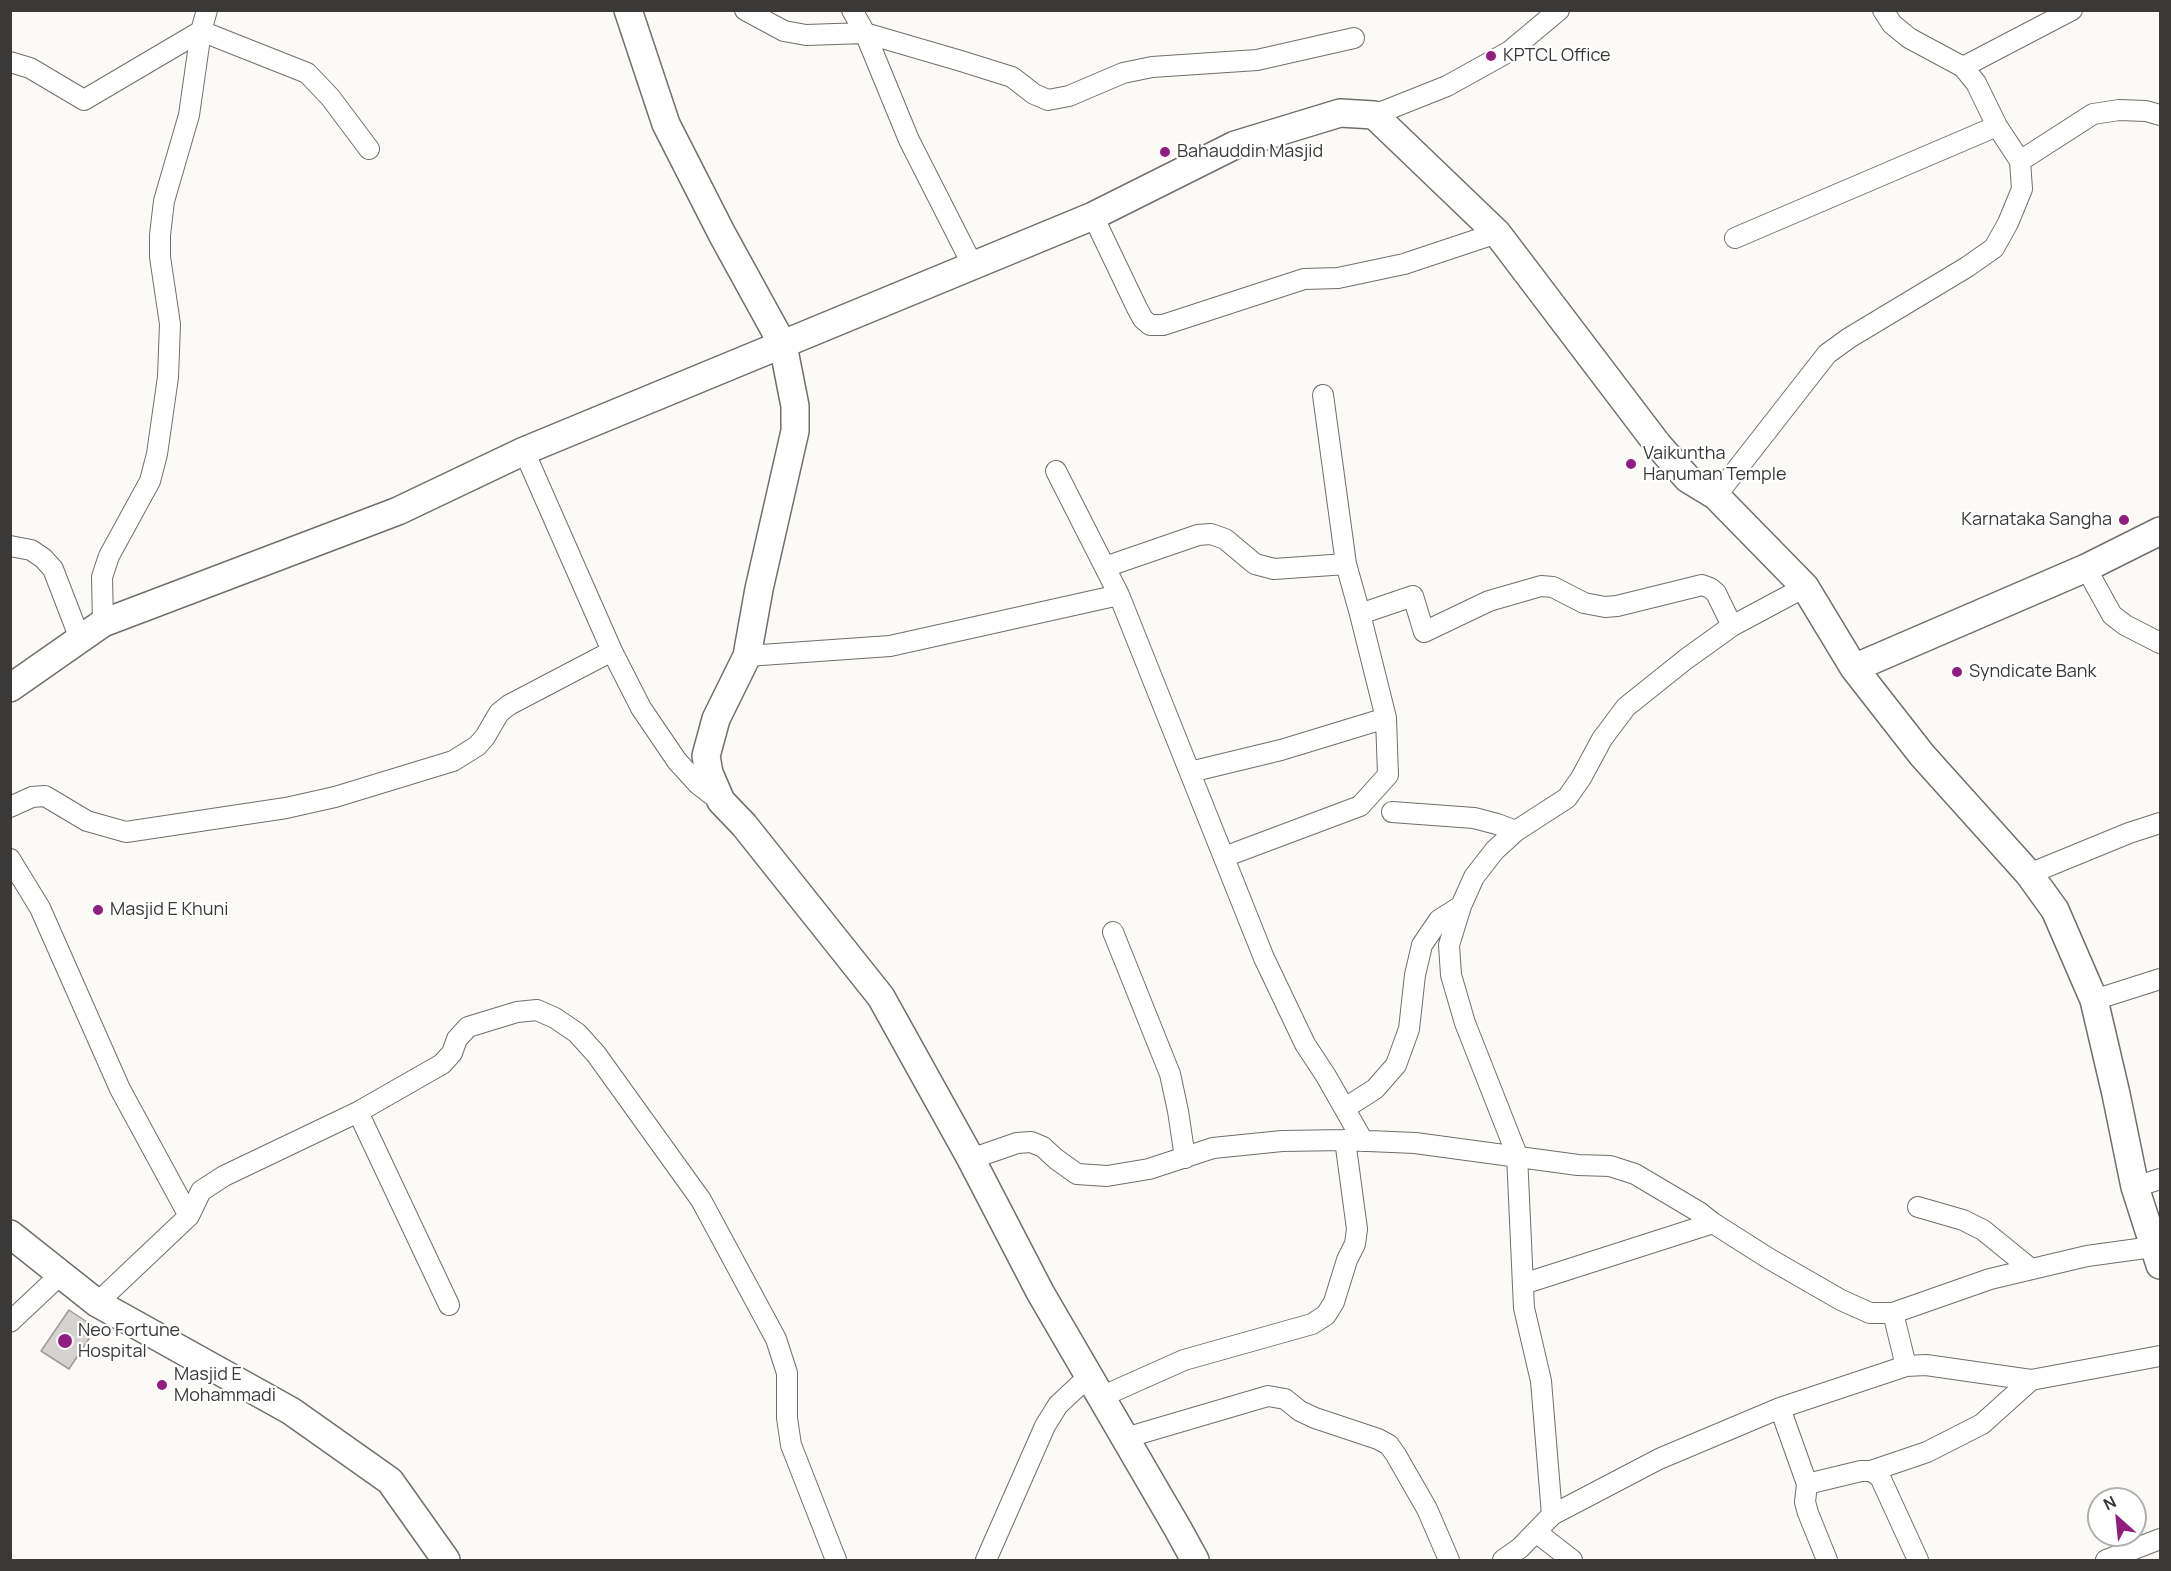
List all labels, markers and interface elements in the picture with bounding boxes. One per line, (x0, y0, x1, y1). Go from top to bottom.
place label: KPTCL Office (1503, 45, 1611, 67)
marker: KPTCL Office (1484, 49, 1498, 63)
place label: Bahauddin Masjid (1177, 141, 1323, 163)
marker: Bahauddin Masjid (1158, 145, 1172, 159)
place label: Vaikuntha Hanuman Temple (1643, 443, 1786, 486)
marker: Vaikuntha Hanuman Temple (1624, 457, 1638, 471)
place label: Karnataka Sangha (1961, 509, 2112, 531)
marker: Karnataka Sangha (2117, 513, 2131, 527)
place label: Syndicate Bank (1969, 661, 2096, 683)
marker: Syndicate Bank (1950, 665, 1964, 679)
place label: Masjid E Khuni (110, 899, 228, 921)
marker: Masjid E Khuni (91, 903, 105, 917)
place label: Neo Fortune Hospital (78, 1320, 180, 1362)
marker: Neo Fortune Hospital (56, 1332, 74, 1350)
place label: Masjid E Mohammadi (174, 1364, 276, 1406)
marker: Masjid E Mohammadi (155, 1378, 169, 1392)
north arrow (2087, 1487, 2147, 1547)
text: N (2100, 1490, 2120, 1515)

